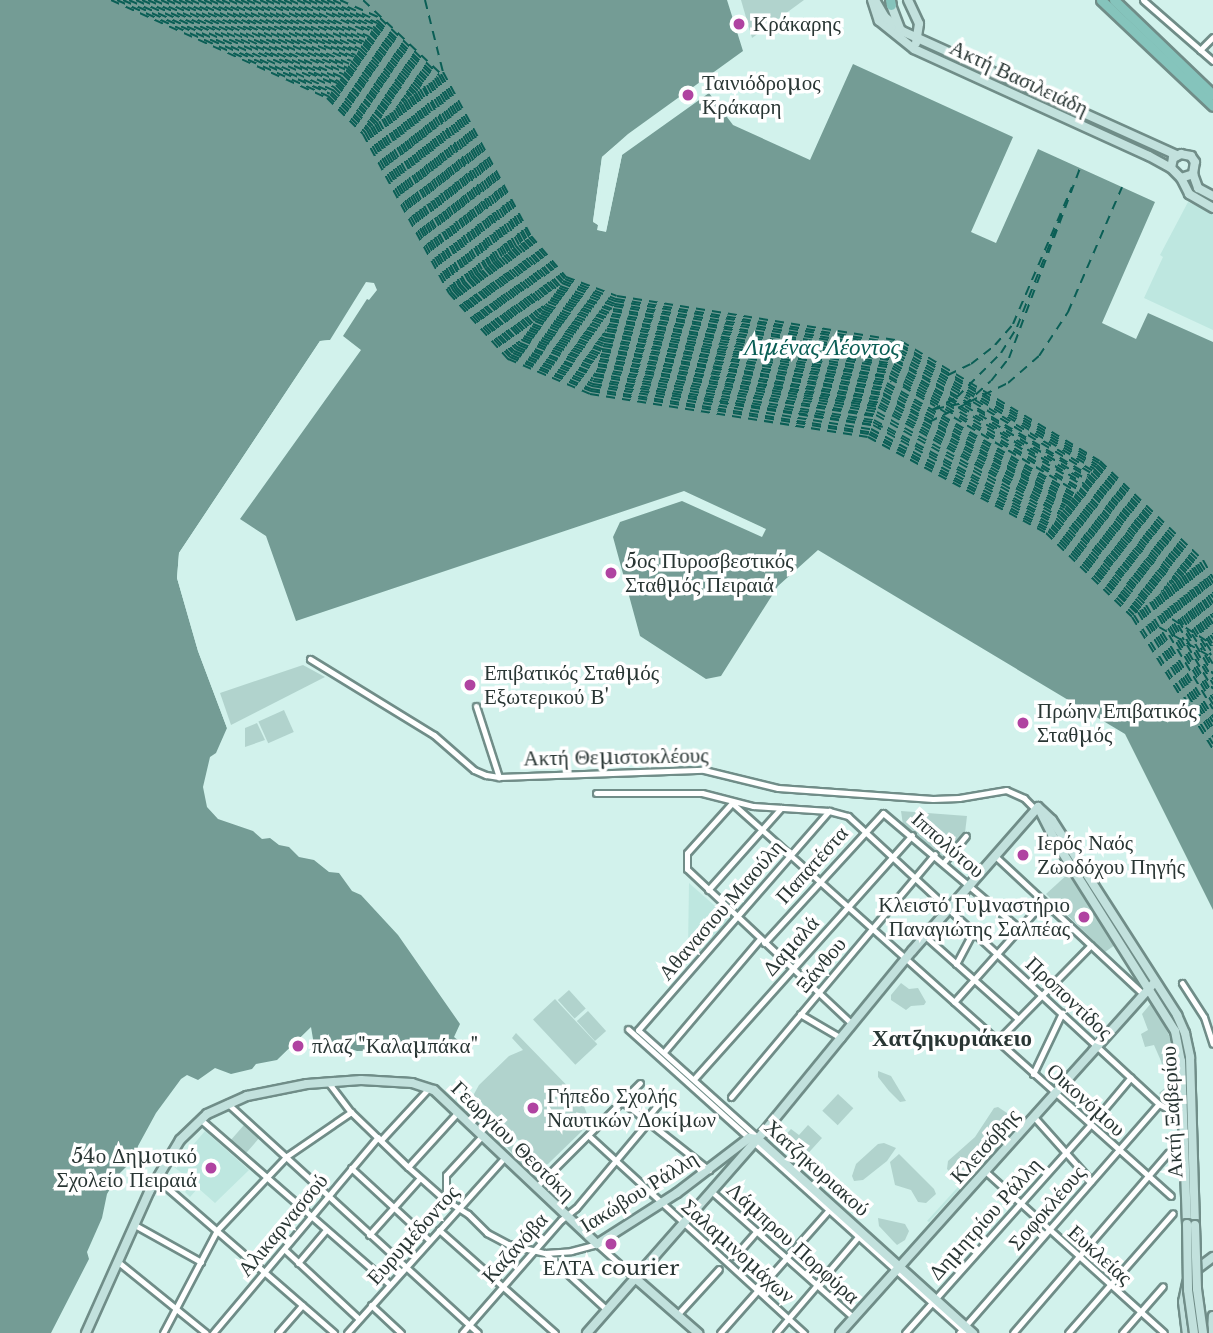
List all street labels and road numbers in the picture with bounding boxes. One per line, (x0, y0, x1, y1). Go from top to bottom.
street label: Ακτή Βασιλειάδη (946, 35, 1092, 121)
street label: Ακτή Θεμιστοκλέους (523, 743, 709, 771)
street label: Ιππολύτου (906, 807, 990, 883)
street label: Παπατέστα (771, 821, 853, 909)
street label: Αθανασιου Μιαούλη (653, 835, 789, 985)
street label: Δαμαλά (758, 911, 824, 981)
street label: Ξάνθου (790, 932, 852, 998)
street label: Προποντίδος (1020, 951, 1118, 1045)
street label: Ακτή Ξαβερίου (1156, 1045, 1188, 1179)
street label: Οικονόμου (1041, 1058, 1131, 1142)
street label: Γεωργίου Θεοτόκη (446, 1076, 580, 1206)
street label: Κλεισόβης (945, 1104, 1025, 1188)
street label: Χατζηκυριακού (759, 1114, 875, 1222)
street label: Ιακώβου Ράλλη (576, 1146, 702, 1238)
street label: Δημητρίου Ράλλη (923, 1153, 1047, 1285)
street label: Σοφοκλέους (1003, 1160, 1091, 1256)
street label: Αλικαρνασσού (233, 1168, 333, 1282)
street label: Λάμπρου Πορφύρα (722, 1177, 864, 1309)
street label: Ευρυμέδοντος (362, 1180, 464, 1290)
street label: Σαλαμινομάχων (676, 1194, 800, 1308)
street label: Καζανόβα (477, 1208, 553, 1288)
street label: Ευκλείας (1063, 1220, 1137, 1290)

